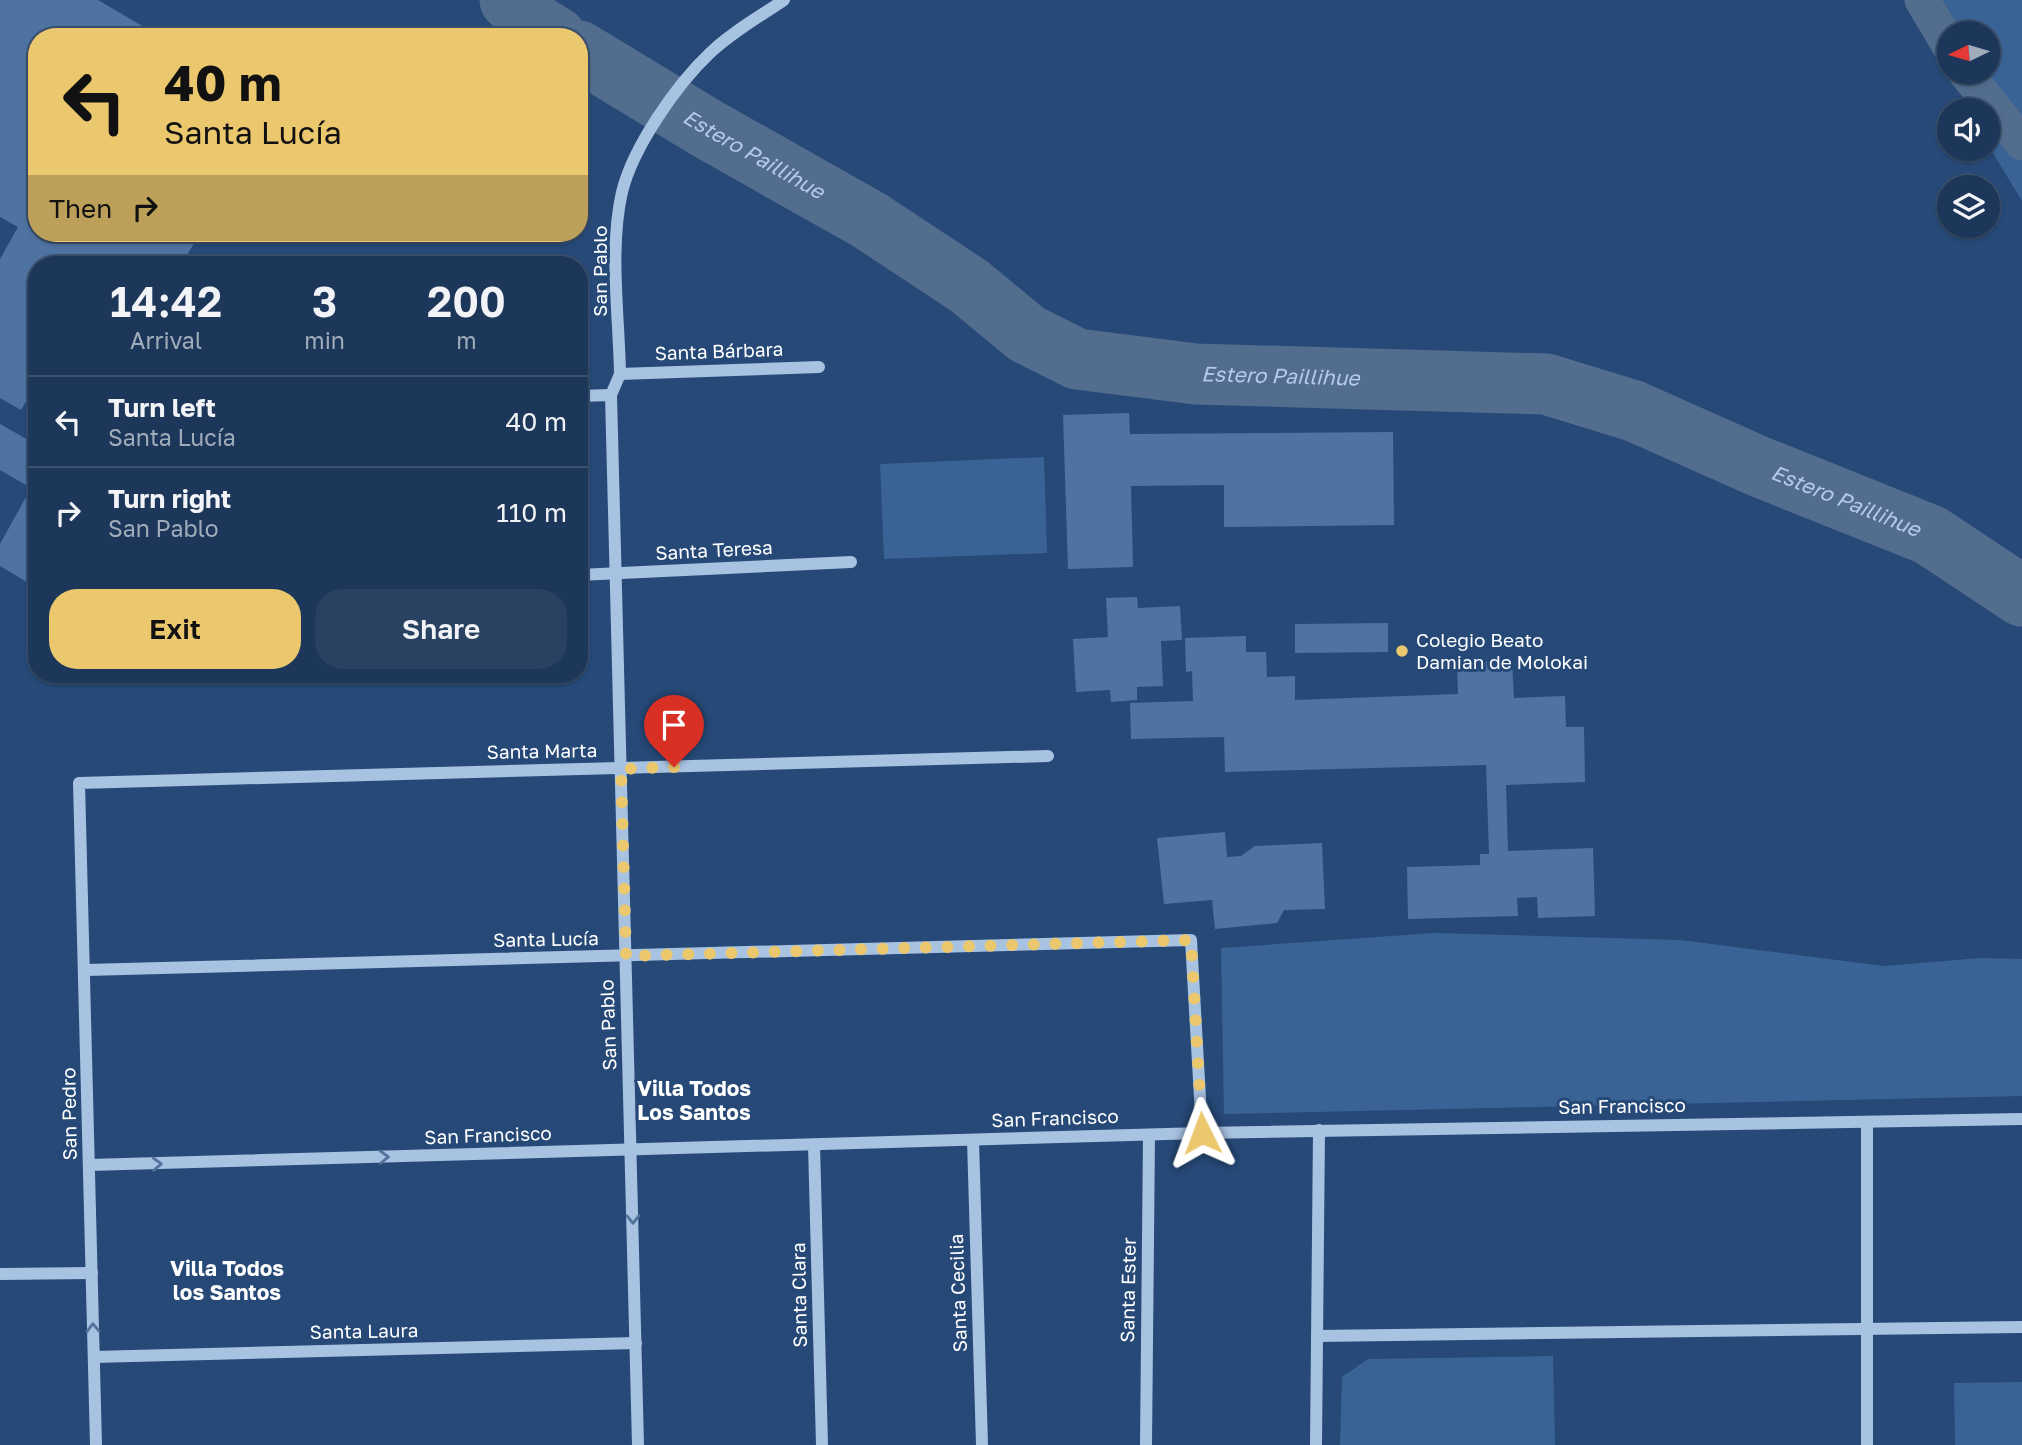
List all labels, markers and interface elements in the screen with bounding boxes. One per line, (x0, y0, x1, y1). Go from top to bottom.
north arrow (1937, 21, 2000, 84)
map controls (1937, 21, 2000, 238)
text: 40 m (164, 53, 282, 112)
icon: left (49, 56, 140, 147)
button: sound (1937, 98, 2000, 161)
water label: Estero Paillihue (679, 103, 831, 205)
text: Santa Lucía (164, 113, 342, 151)
button: layers (1937, 175, 2000, 238)
icon: right (126, 189, 164, 227)
text: Then (49, 193, 112, 224)
street label: San Pablo (588, 225, 611, 317)
text: 14:42 (110, 276, 222, 326)
text: 3 (312, 276, 337, 326)
text: 200 (427, 276, 506, 326)
text: Arrival (130, 326, 202, 354)
text: min (304, 326, 345, 354)
text: m (456, 326, 477, 354)
street label: Santa Bárbara (654, 337, 784, 364)
water label: Estero Paillihue (1201, 360, 1362, 391)
text: Turn left (108, 392, 216, 423)
icon: left (49, 403, 87, 441)
text: 40 m (506, 406, 567, 437)
text: Santa Lucía (108, 423, 236, 451)
water label: Estero Paillihue (1768, 459, 1926, 543)
text: Turn right (108, 483, 231, 514)
icon: right (49, 494, 87, 532)
text: 110 m (496, 497, 567, 528)
text: San Pablo (108, 514, 219, 542)
street label: Santa Teresa (655, 535, 773, 564)
button: Exit (49, 589, 301, 669)
button: Share (315, 589, 567, 669)
place label: Colegio Beato Damian de Molokai (1416, 628, 1588, 673)
marker: Colegio Beato Damian de Molokai (1394, 643, 1410, 659)
pin (644, 695, 704, 767)
icon: arrive (655, 706, 693, 744)
street label: Santa Marta (486, 738, 598, 763)
street label: Santa Lucía (493, 926, 599, 951)
street label: San Pablo (594, 979, 621, 1071)
street label: San Pedro (56, 1067, 81, 1161)
district label: Villa Todos Los Santos (637, 1075, 751, 1125)
street label: San Francisco (1558, 1093, 1686, 1118)
position arrow (1165, 1096, 1239, 1170)
street label: San Francisco (991, 1104, 1119, 1131)
street label: San Francisco (424, 1121, 552, 1148)
one-way arrow (379, 1150, 390, 1165)
one-way arrow (151, 1156, 162, 1171)
one-way arrow (625, 1213, 640, 1224)
street label: Santa Cecilia (944, 1233, 971, 1353)
street label: Santa Ester (1115, 1237, 1140, 1343)
street label: Santa Clara (786, 1242, 811, 1348)
district label: Villa Todos los Santos (170, 1255, 284, 1305)
street label: Santa Laura (309, 1318, 419, 1343)
one-way arrow (85, 1322, 101, 1333)

